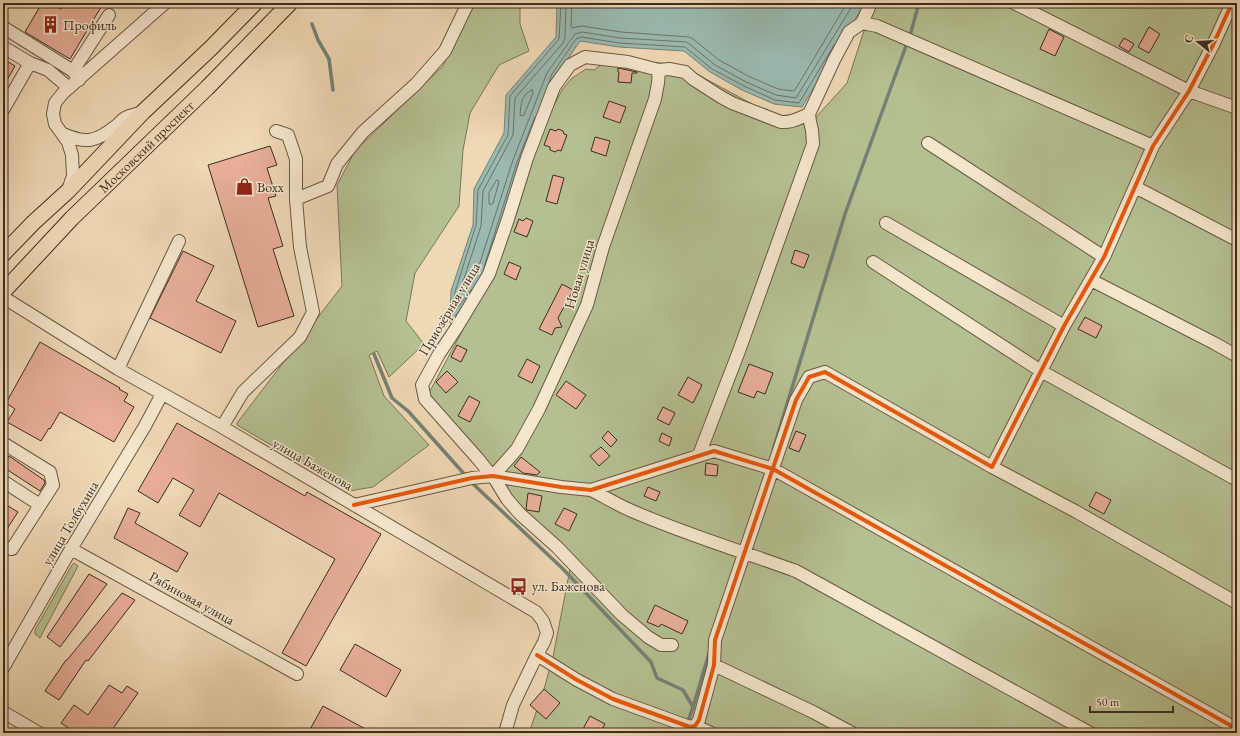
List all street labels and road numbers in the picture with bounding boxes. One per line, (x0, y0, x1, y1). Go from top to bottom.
street label: Московский проспект (95, 96, 198, 197)
street label: Новая улица (560, 237, 598, 311)
street label: Приозёрная улица (414, 259, 484, 359)
street label: улица Баженова (270, 434, 357, 494)
street label: улица Толбухина (38, 477, 102, 569)
street label: Рябиновая улица (146, 567, 238, 629)

